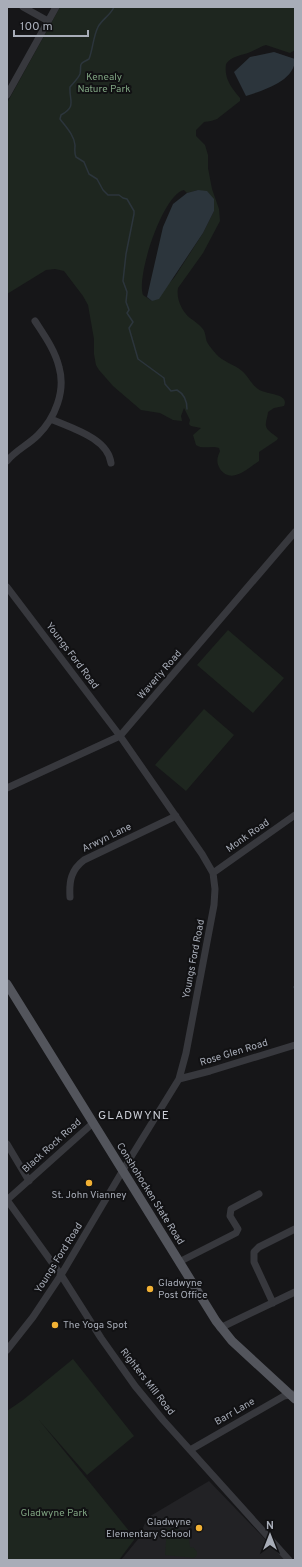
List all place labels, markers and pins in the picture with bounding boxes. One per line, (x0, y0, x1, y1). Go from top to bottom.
marker: St. John Vianney (84, 1178, 94, 1188)
place label: St. John Vianney (52, 1189, 126, 1202)
place label: Gladwyne Post Office (158, 1277, 208, 1302)
marker: Gladwyne Post Office (145, 1284, 155, 1294)
place label: The Yoga Spot (63, 1319, 128, 1332)
marker: The Yoga Spot (50, 1320, 60, 1330)
place label: Gladwyne Elementary School (106, 1516, 191, 1541)
marker: Gladwyne Elementary School (194, 1523, 204, 1533)

